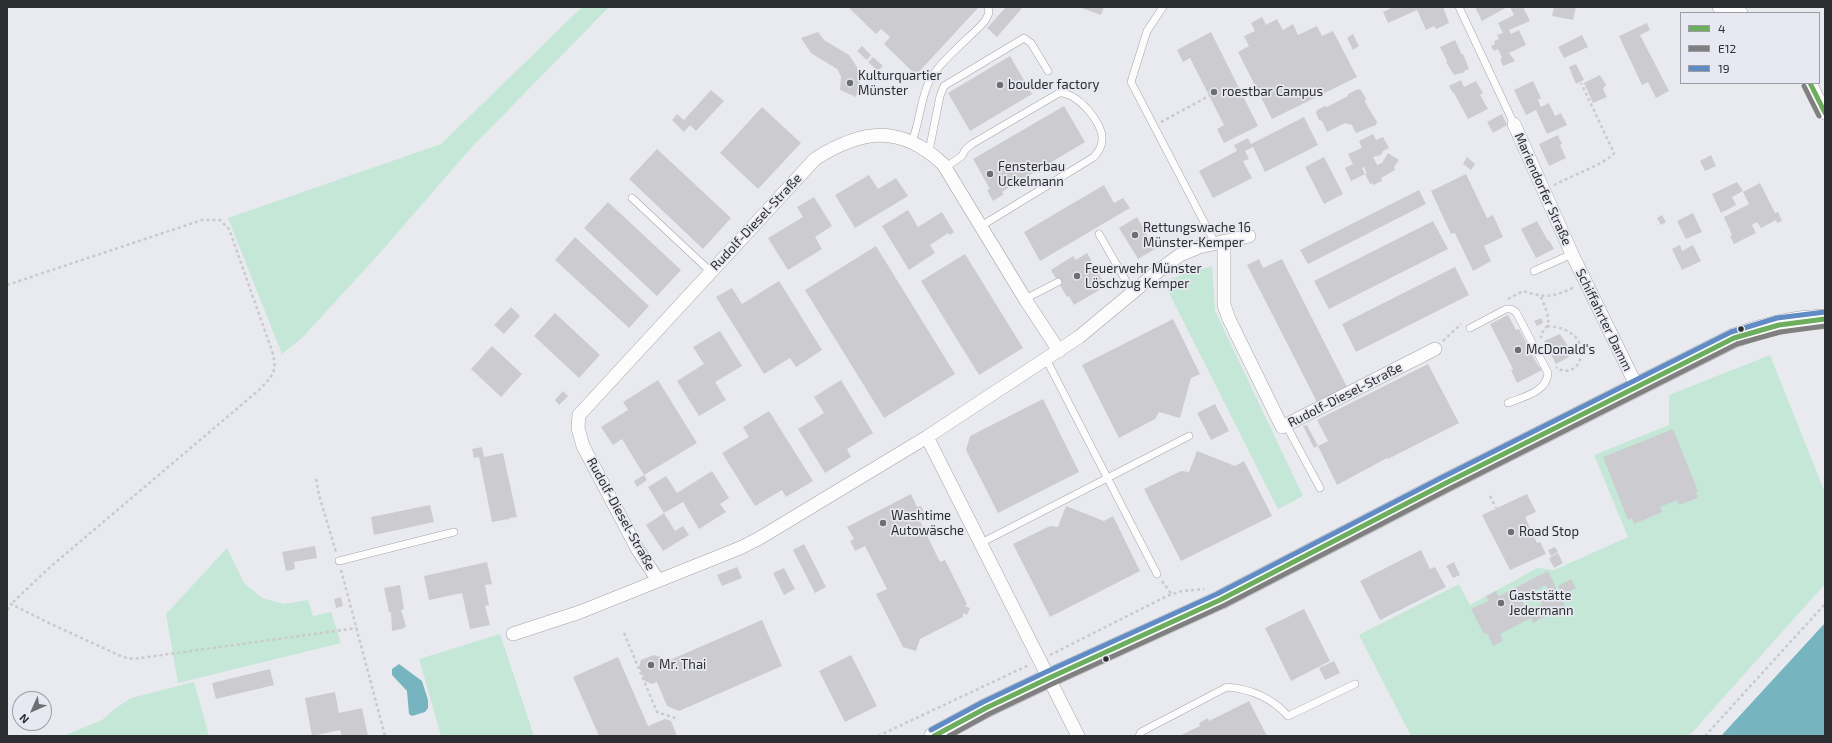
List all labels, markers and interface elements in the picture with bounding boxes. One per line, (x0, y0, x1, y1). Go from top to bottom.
legend (1680, 12, 1820, 84)
text: 4 (1718, 21, 1725, 35)
text: E12 (1718, 41, 1736, 55)
text: 19 (1718, 61, 1730, 75)
place label: Kulturquartier Münster (858, 68, 942, 99)
place label: boulder factory (1008, 77, 1099, 93)
marker: Kulturquartier Münster (845, 78, 855, 88)
marker: boulder factory (995, 80, 1005, 90)
place label: roestbar Campus (1222, 84, 1323, 100)
marker: roestbar Campus (1209, 87, 1219, 97)
street label: Mariendorfer Straße (1511, 130, 1575, 248)
place label: Fensterbau Uckelmann (998, 159, 1065, 190)
marker: Fensterbau Uckelmann (985, 169, 995, 179)
street label: Rudolf-Diesel-Straße (707, 170, 805, 274)
place label: Rettungswache 16 Münster-Kemper (1143, 220, 1251, 251)
marker: Rettungswache 16 Münster-Kemper (1130, 230, 1140, 240)
place label: Feuerwehr Münster Löschzug Kemper (1085, 261, 1202, 292)
street label: Schiffahrter Damm (1572, 266, 1636, 374)
marker: Feuerwehr Münster Löschzug Kemper (1072, 271, 1082, 281)
unlabelled marker (1736, 324, 1746, 334)
place label: McDonald's (1526, 342, 1595, 358)
marker: McDonald's (1513, 345, 1523, 355)
street label: Rudolf-Diesel-Straße (1285, 359, 1405, 431)
street label: Rudolf-Diesel-Straße (584, 455, 658, 573)
place label: Washtime Autowäsche (891, 508, 964, 539)
marker: Washtime Autowäsche (878, 518, 888, 528)
place label: Road Stop (1519, 524, 1579, 540)
marker: Road Stop (1506, 527, 1516, 537)
place label: Gaststätte Jedermann (1509, 588, 1574, 619)
marker: Gaststätte Jedermann (1496, 598, 1506, 608)
unlabelled marker (1101, 654, 1111, 664)
place label: Mr. Thai (659, 657, 706, 673)
marker: Mr. Thai (646, 660, 656, 670)
north arrow (12, 691, 52, 731)
text: N (16, 712, 31, 727)

